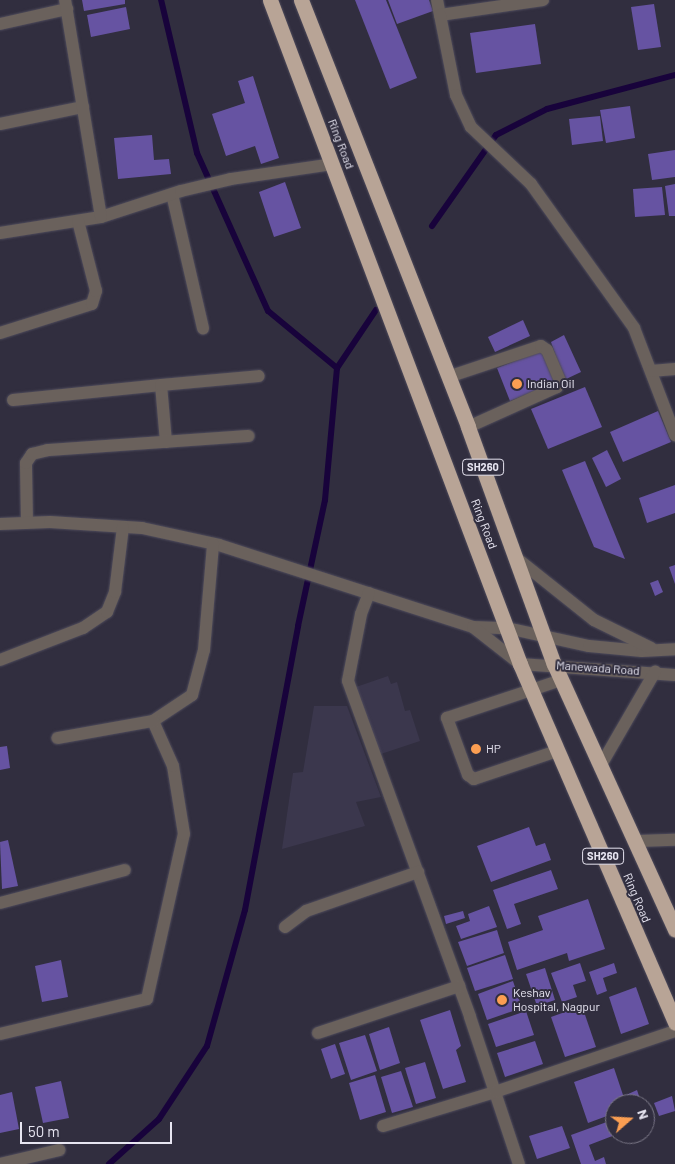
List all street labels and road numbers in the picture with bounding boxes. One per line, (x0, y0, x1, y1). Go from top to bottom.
street label: Ring Road (325, 117, 357, 171)
road number: SH260 (462, 458, 504, 476)
street label: Ring Road (468, 497, 500, 551)
street label: Manewada Road (556, 658, 640, 678)
road number: SH260 (582, 848, 624, 864)
street label: Ring Road (620, 871, 654, 925)

